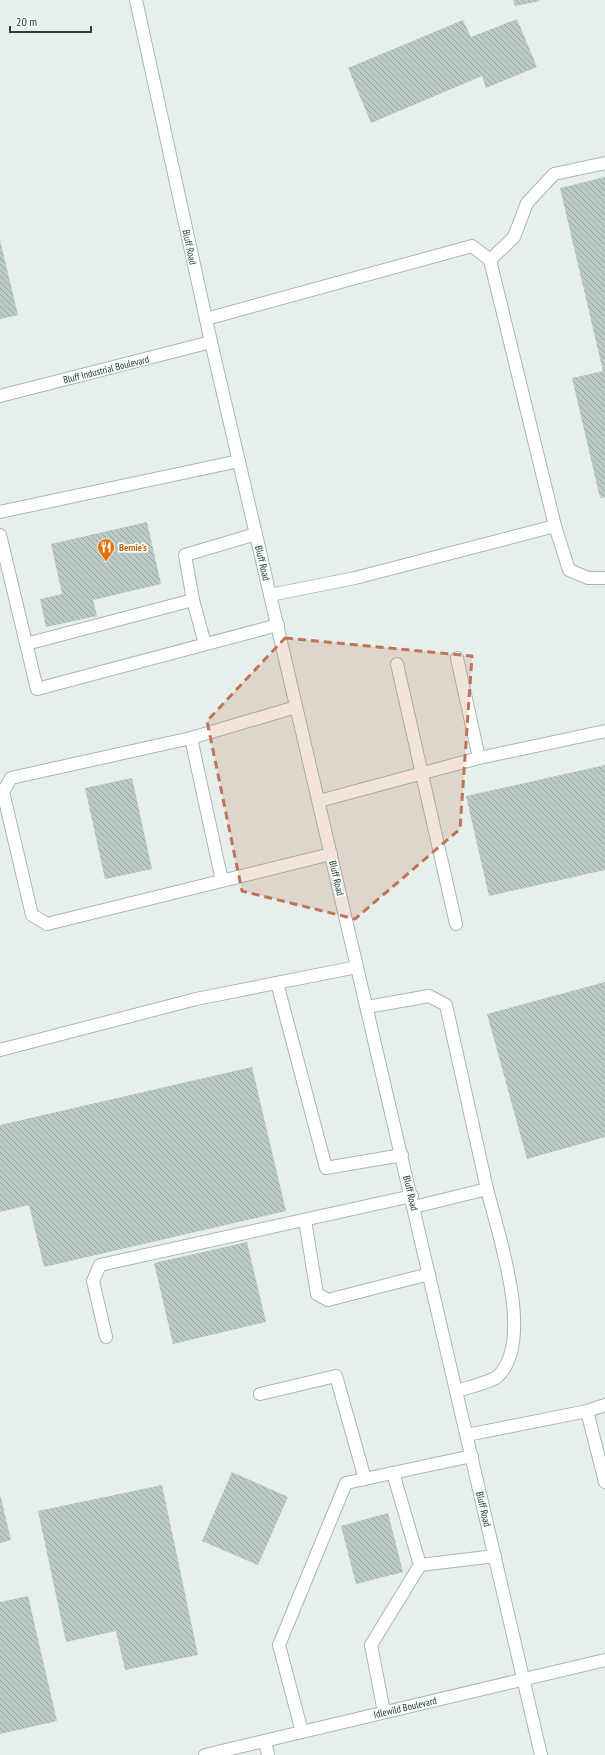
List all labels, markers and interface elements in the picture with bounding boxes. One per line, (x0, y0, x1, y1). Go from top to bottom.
scale bar (10, 8, 91, 34)
text: 20 m (16, 14, 37, 29)
street label: Bluff Road (179, 228, 200, 266)
street label: Bluff Industrial Boulevard (62, 353, 150, 386)
restaurant icon: Bernie's (96, 537, 116, 562)
place label: Bernie's (119, 541, 147, 554)
street label: Bluff Road (252, 544, 273, 582)
street label: Bluff Road (326, 859, 347, 897)
street label: Bluff Road (400, 1174, 421, 1212)
street label: Bluff Road (473, 1490, 494, 1528)
street label: Idlewild Boulevard (372, 1694, 438, 1721)

